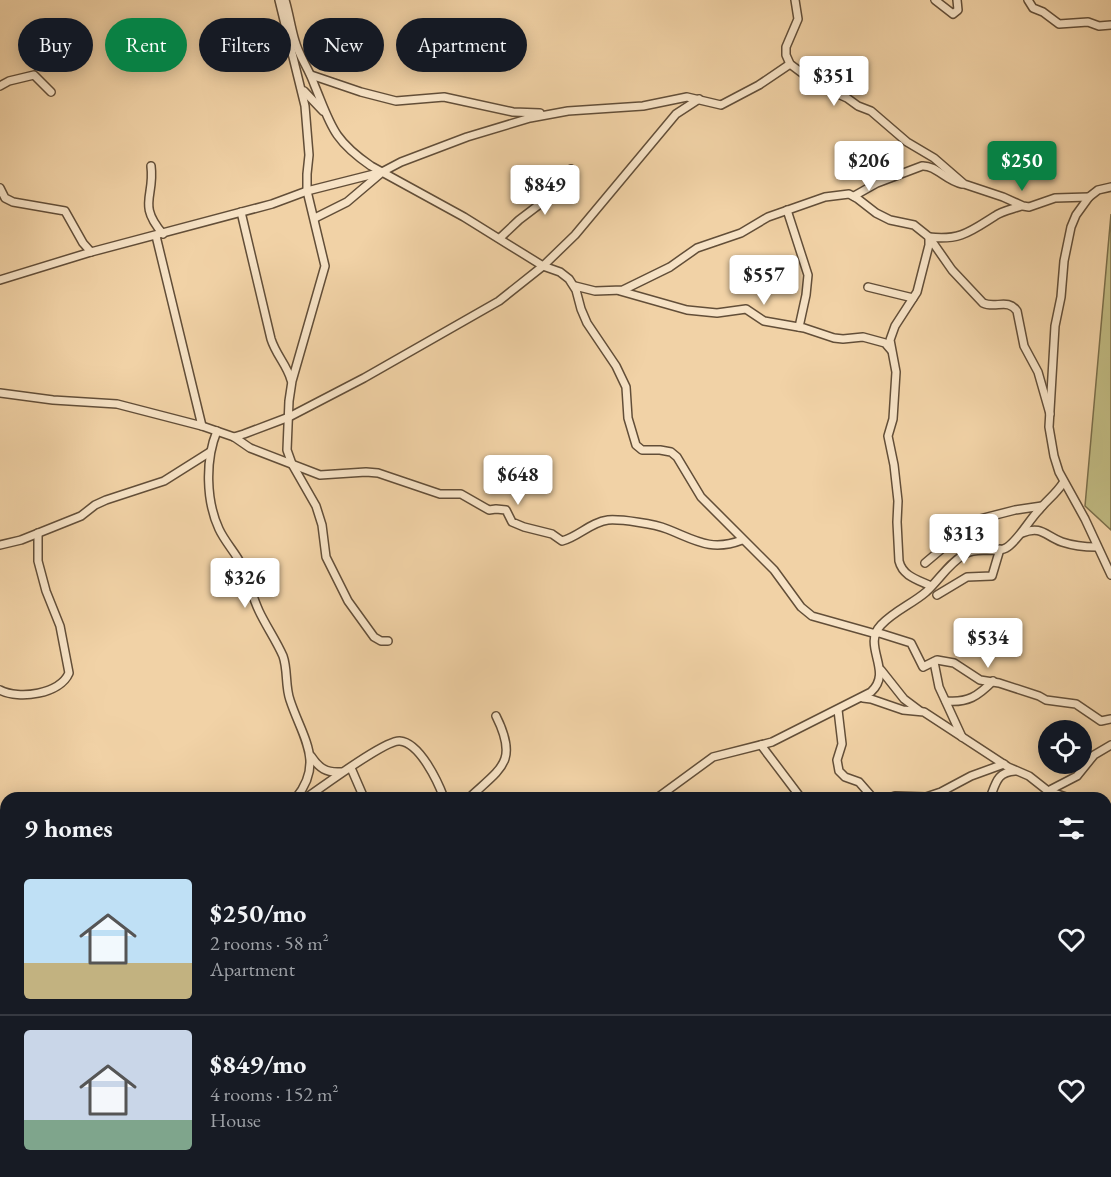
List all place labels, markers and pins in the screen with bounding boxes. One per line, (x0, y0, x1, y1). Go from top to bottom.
pin: $351 (798, 56, 870, 107)
pin: $206 (833, 141, 905, 192)
pin: $250 (986, 141, 1058, 192)
pin: $849 (509, 165, 581, 216)
pin: $557 (728, 255, 800, 306)
pin: $648 (482, 455, 554, 506)
pin: $313 (928, 514, 1000, 565)
pin: $326 (209, 558, 281, 609)
pin: $534 (952, 618, 1024, 669)

